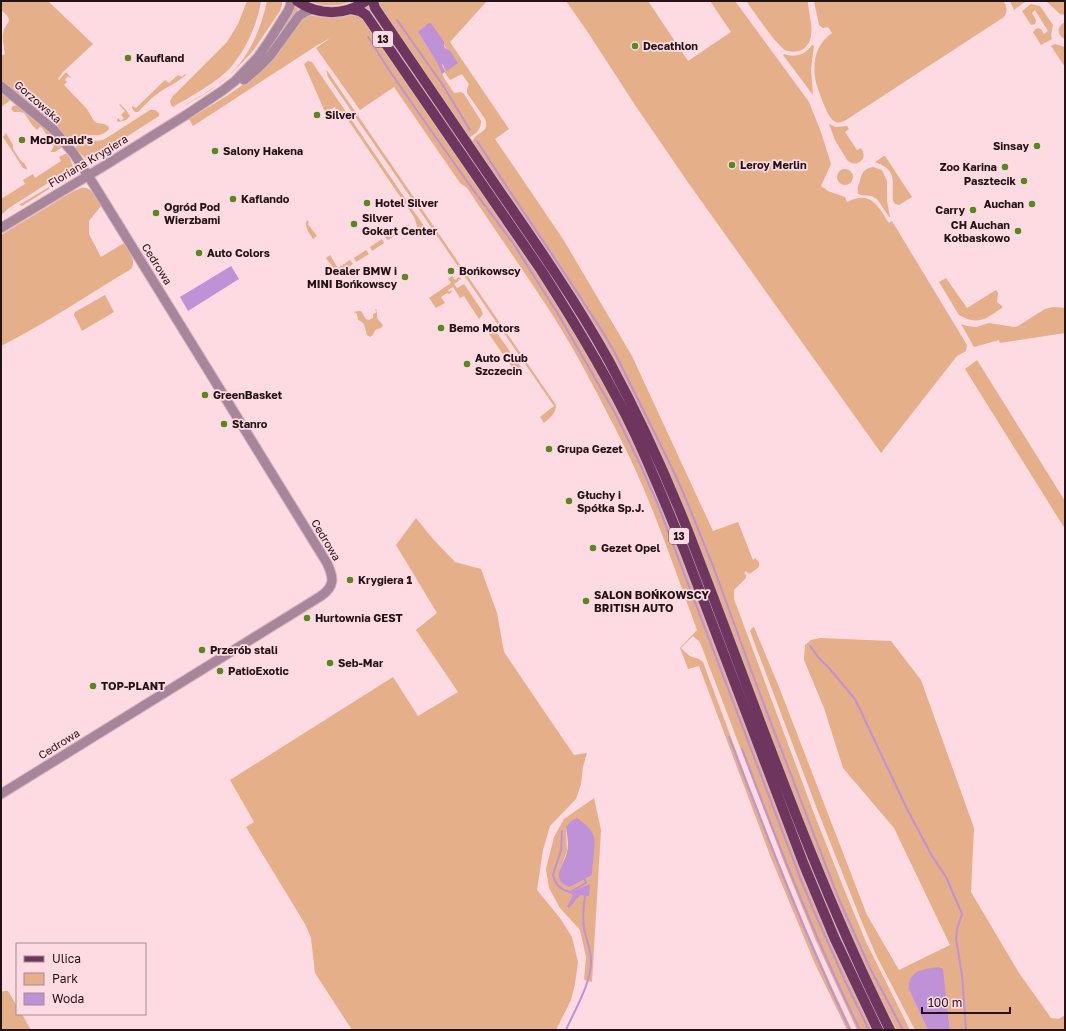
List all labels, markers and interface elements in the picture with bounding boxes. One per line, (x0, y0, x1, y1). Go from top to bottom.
road number: 13 (373, 31, 393, 47)
place label: Decathlon (643, 39, 698, 52)
marker: Decathlon (630, 41, 640, 51)
place label: Kaufland (136, 51, 185, 64)
marker: Kaufland (123, 53, 133, 63)
street label: Gorzowska (12, 78, 64, 126)
place label: Silver (325, 108, 357, 121)
marker: Silver (312, 110, 322, 120)
street label: Floriana Krygiera (46, 132, 130, 189)
place label: McDonald's (30, 133, 93, 146)
marker: McDonald's (17, 135, 27, 145)
place label: Sinsay (993, 139, 1029, 152)
marker: Sinsay (1032, 141, 1042, 151)
place label: Salony Hakena (223, 144, 303, 157)
marker: Salony Hakena (210, 146, 220, 156)
place label: Leroy Merlin (740, 158, 807, 171)
marker: Leroy Merlin (727, 160, 737, 170)
place label: Zoo Karina (940, 160, 997, 173)
marker: Zoo Karina (1000, 162, 1010, 172)
place label: Pasztecik (964, 174, 1017, 187)
marker: Pasztecik (1019, 176, 1029, 186)
place label: Kaflando (241, 192, 290, 205)
marker: Kaflando (228, 194, 238, 204)
place label: Hotel Silver (375, 196, 439, 209)
place label: Auchan (984, 197, 1024, 210)
marker: Hotel Silver (362, 198, 372, 208)
marker: Auchan (1027, 199, 1037, 209)
place label: Ogród Pod Wierzbami (164, 200, 220, 226)
place label: Carry (935, 203, 965, 216)
marker: Carry (968, 205, 978, 215)
marker: Ogród Pod Wierzbami (151, 208, 161, 218)
place label: Silver Gokart Center (362, 211, 438, 237)
place label: CH Auchan Kołbaskowo (944, 218, 1010, 244)
marker: Silver Gokart Center (349, 219, 359, 229)
marker: CH Auchan Kołbaskowo (1013, 226, 1023, 236)
street label: Cedrowa (140, 241, 175, 287)
place label: Auto Colors (207, 246, 270, 259)
marker: Auto Colors (194, 248, 204, 258)
place label: Dealer BMW i MINI Bońkowscy (307, 264, 397, 290)
place label: Bońkowscy (459, 264, 521, 277)
marker: Bońkowscy (446, 266, 456, 276)
marker: Dealer BMW i MINI Bońkowscy (400, 272, 410, 282)
place label: Bemo Motors (449, 321, 520, 334)
marker: Bemo Motors (436, 323, 446, 333)
place label: Auto Club Szczecin (475, 351, 528, 377)
marker: Auto Club Szczecin (462, 359, 472, 369)
place label: GreenBasket (213, 388, 283, 401)
marker: GreenBasket (200, 390, 210, 400)
place label: Stanro (232, 417, 268, 430)
marker: Stanro (219, 419, 229, 429)
place label: Grupa Gezet (557, 442, 623, 455)
marker: Grupa Gezet (544, 444, 554, 454)
place label: Głuchy i Spółka Sp.J. (577, 488, 645, 514)
marker: Głuchy i Spółka Sp.J. (564, 496, 574, 506)
street label: Cedrowa (309, 517, 344, 563)
road number: 13 (669, 528, 689, 544)
place label: Gezet Opel (601, 541, 660, 554)
marker: Gezet Opel (588, 543, 598, 553)
place label: Krygiera 1 (358, 573, 412, 586)
marker: Krygiera 1 (345, 575, 355, 585)
place label: SALON BOŃKOWSCY BRITISH AUTO (594, 588, 709, 614)
marker: SALON BOŃKOWSCY BRITISH AUTO (581, 596, 591, 606)
place label: Hurtownia GEST (315, 611, 403, 624)
marker: Hurtownia GEST (302, 613, 312, 623)
place label: Przerób stali (210, 643, 278, 656)
marker: Przerób stali (197, 645, 207, 655)
place label: Seb-Mar (338, 656, 384, 669)
marker: Seb-Mar (325, 658, 335, 668)
place label: PatioExotic (228, 664, 290, 677)
marker: PatioExotic (215, 666, 225, 676)
place label: TOP-PLANT (101, 679, 165, 692)
marker: TOP-PLANT (88, 681, 98, 691)
street label: Cedrowa (36, 726, 82, 761)
legend (16, 943, 146, 1015)
text: Ulica (52, 951, 81, 966)
text: Park (52, 971, 78, 986)
scale bar (922, 989, 1010, 1015)
text: Woda (52, 991, 84, 1006)
text: 100 m (928, 995, 962, 1010)

